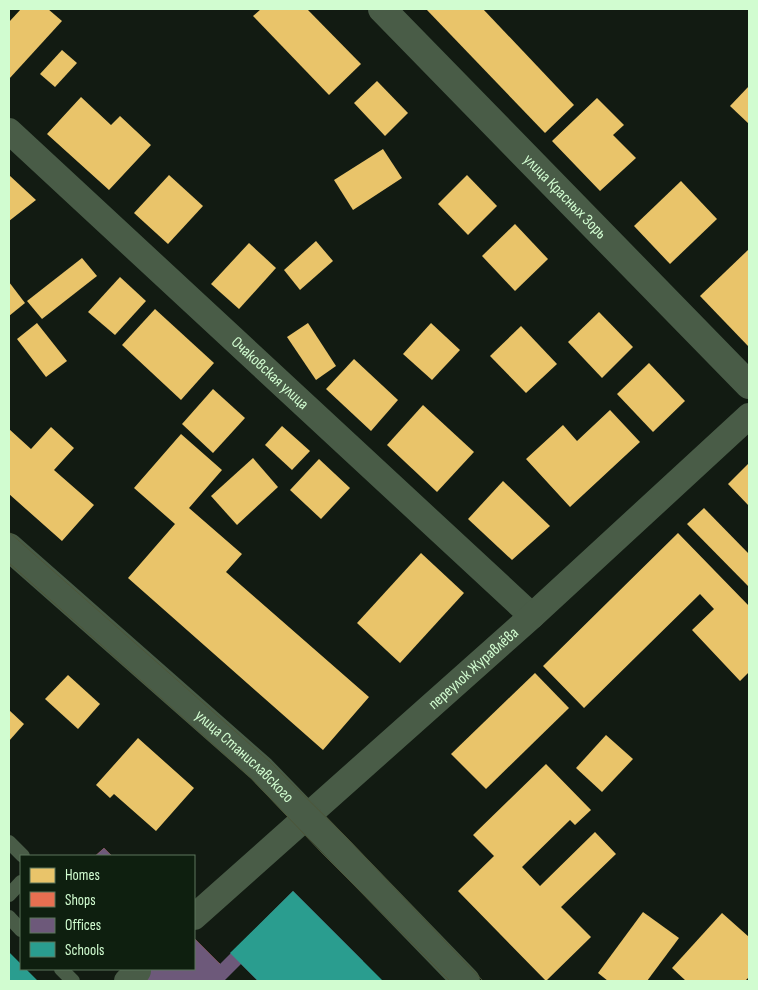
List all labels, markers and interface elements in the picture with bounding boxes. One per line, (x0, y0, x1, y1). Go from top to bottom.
street label: улица Красных Зорь (519, 150, 611, 243)
street label: Очаковская улица (228, 333, 313, 413)
street label: переулок Журавлёва (424, 623, 522, 713)
street label: улица Станиславского (191, 706, 298, 807)
legend (20, 855, 195, 970)
text: Homes (65, 866, 100, 885)
text: Shops (65, 891, 96, 910)
text: Offices (65, 916, 101, 935)
text: Schools (65, 941, 104, 960)

